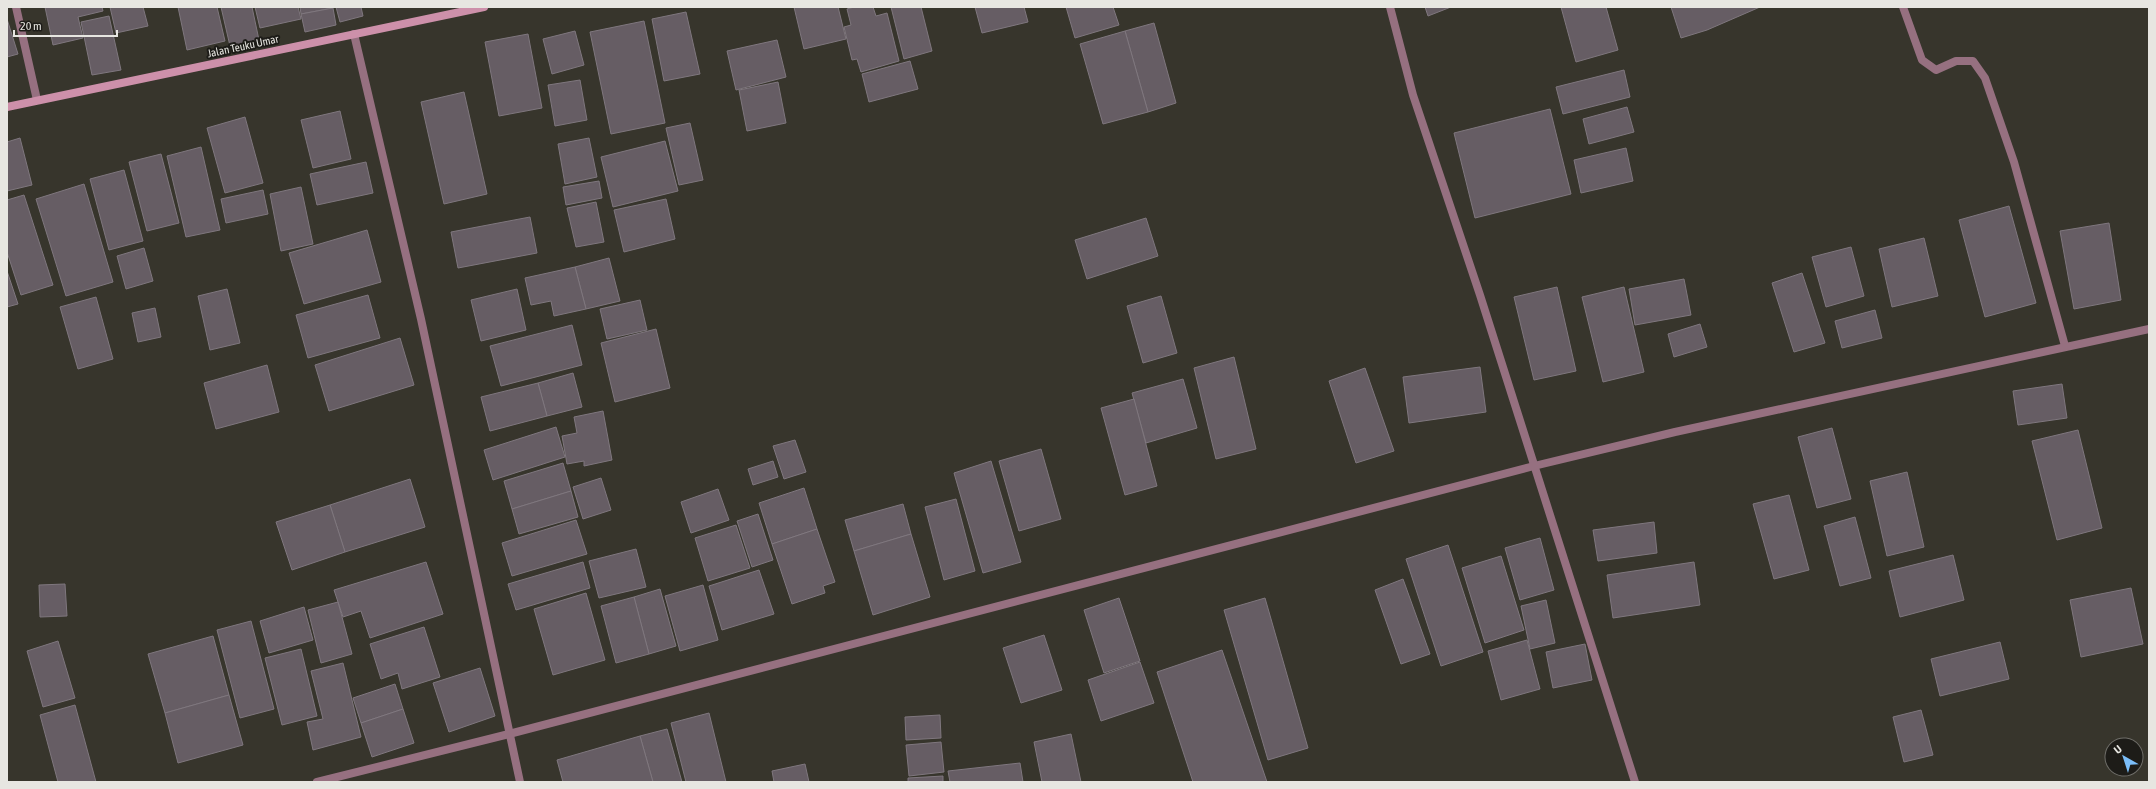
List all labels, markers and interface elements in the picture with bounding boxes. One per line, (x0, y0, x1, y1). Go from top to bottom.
scale bar (14, 12, 117, 38)
text: 20 m (20, 19, 42, 33)
street label: Jalan Teuku Umar (206, 32, 280, 59)
north arrow (2104, 737, 2144, 777)
text: U (2111, 743, 2124, 756)

